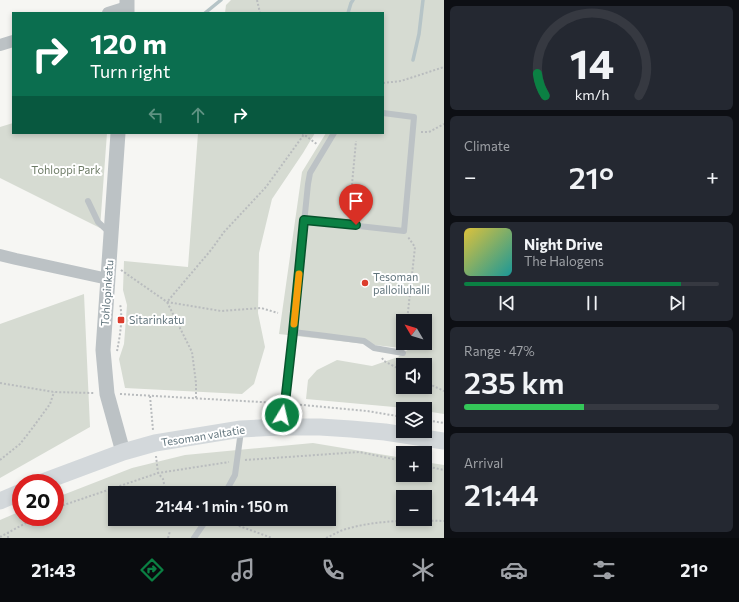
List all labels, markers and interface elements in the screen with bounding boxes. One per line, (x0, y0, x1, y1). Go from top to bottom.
text: 120 m (90, 26, 167, 60)
icon: right (24, 28, 76, 80)
text: 14 (569, 37, 614, 88)
text: Turn right (90, 60, 170, 82)
text: km/h (574, 85, 609, 103)
icon: left (145, 104, 167, 126)
icon: ahead (187, 104, 209, 126)
icon: right (229, 104, 251, 126)
text: Climate (464, 138, 510, 154)
text: 21° (569, 158, 614, 195)
park label: Tohloppi Park (31, 163, 101, 176)
text: − (464, 163, 477, 190)
text: + (706, 163, 719, 190)
pin (339, 184, 373, 225)
icon: arrive (345, 190, 367, 212)
text: Night Drive (524, 235, 603, 253)
text: The Halogens (524, 253, 604, 269)
street label: Tohlopinkatu (98, 259, 115, 327)
place label: Tesoman palloiluhalli (373, 270, 430, 296)
marker: Tesoman palloiluhalli (360, 278, 370, 288)
icon: previous (496, 292, 518, 314)
icon: pause (581, 292, 603, 314)
icon: next (666, 292, 688, 314)
place label: Sitarinkatu (129, 313, 184, 326)
north arrow (396, 314, 432, 350)
map controls (396, 314, 432, 526)
marker: Sitarinkatu (116, 315, 126, 325)
text: Range · 47% (464, 343, 535, 359)
button: sound (396, 358, 432, 394)
text: 235 km (464, 363, 565, 400)
position arrow (261, 394, 303, 436)
button: layers (396, 402, 432, 438)
street label: Tesoman valtatie (160, 422, 246, 449)
button: + (396, 446, 432, 482)
text: Arrival (464, 455, 503, 471)
speed limit sign: 20 (12, 474, 64, 526)
text: 21:44 (464, 475, 538, 512)
button: − (396, 490, 432, 526)
text: 21:44 · 1 min · 150 m (156, 497, 288, 515)
icon: directions (138, 556, 166, 584)
icon: music (229, 556, 257, 584)
icon: phone (319, 556, 347, 584)
icon: climate (409, 556, 437, 584)
icon: car (500, 556, 528, 584)
icon: filters (590, 556, 618, 584)
text: 21:43 (31, 559, 76, 581)
text: 21° (680, 559, 708, 581)

